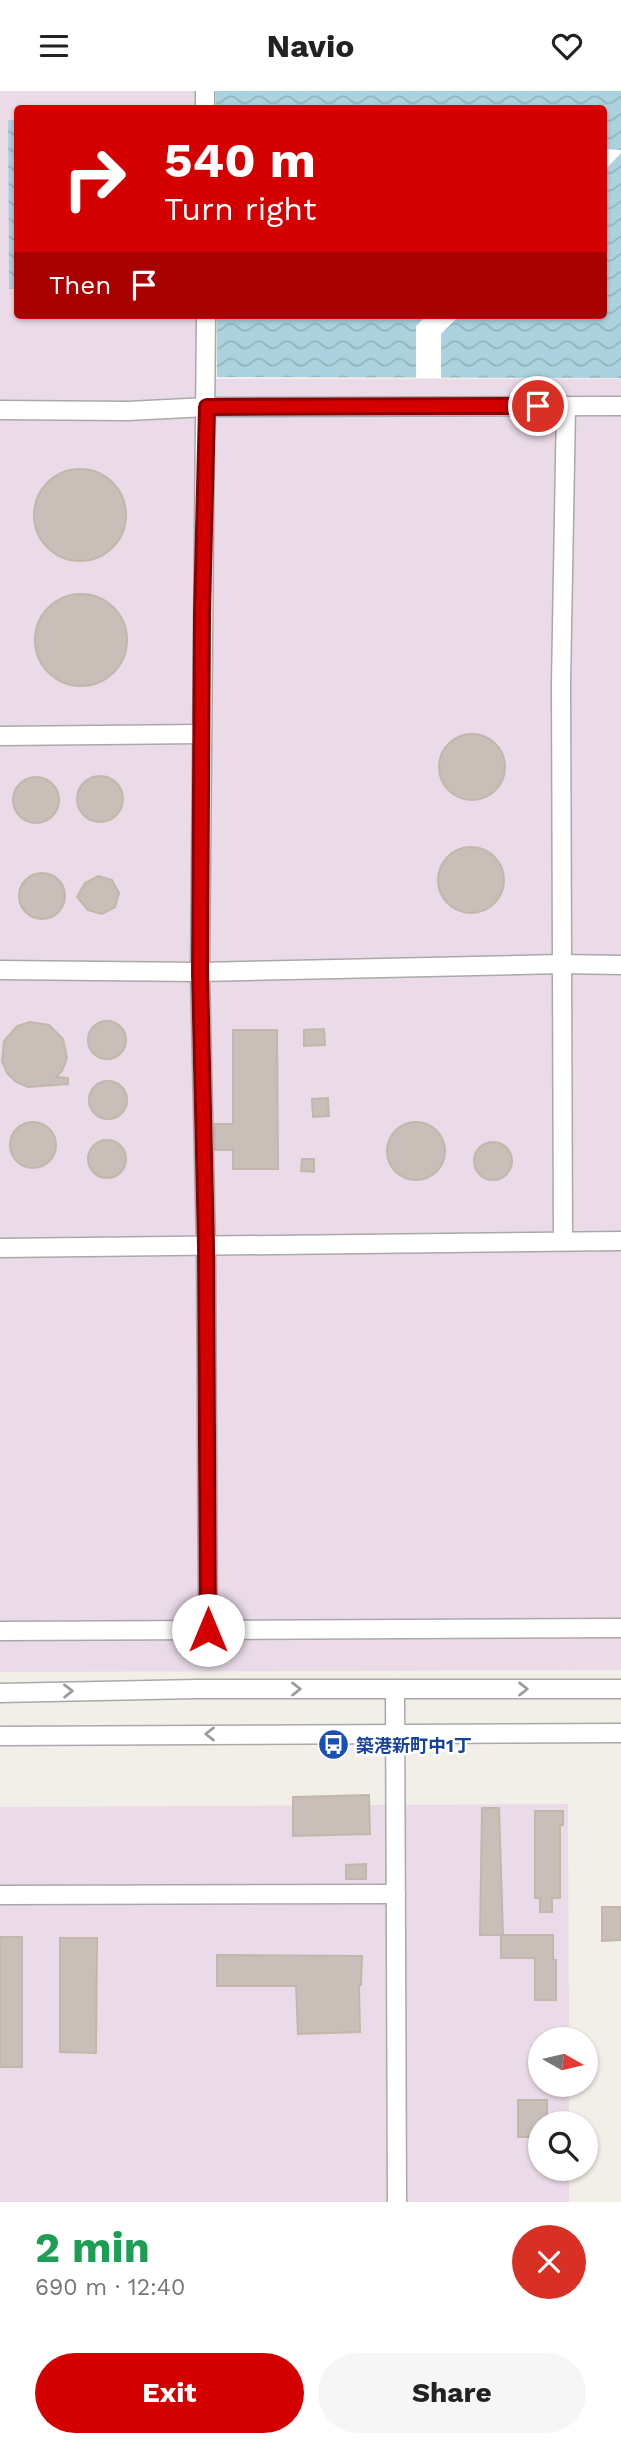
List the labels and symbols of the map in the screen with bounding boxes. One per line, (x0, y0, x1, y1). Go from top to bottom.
pin (508, 376, 568, 436)
position arrow (171, 1593, 245, 1667)
one-way arrow (291, 1681, 301, 1697)
one-way arrow (518, 1681, 529, 1697)
one-way arrow (63, 1683, 74, 1699)
one-way arrow (204, 1726, 215, 1742)
bus stop icon: 築港新町中1丁 (316, 1728, 350, 1762)
place label: 築港新町中1丁 (356, 1735, 472, 1756)
north arrow (528, 2027, 598, 2097)

